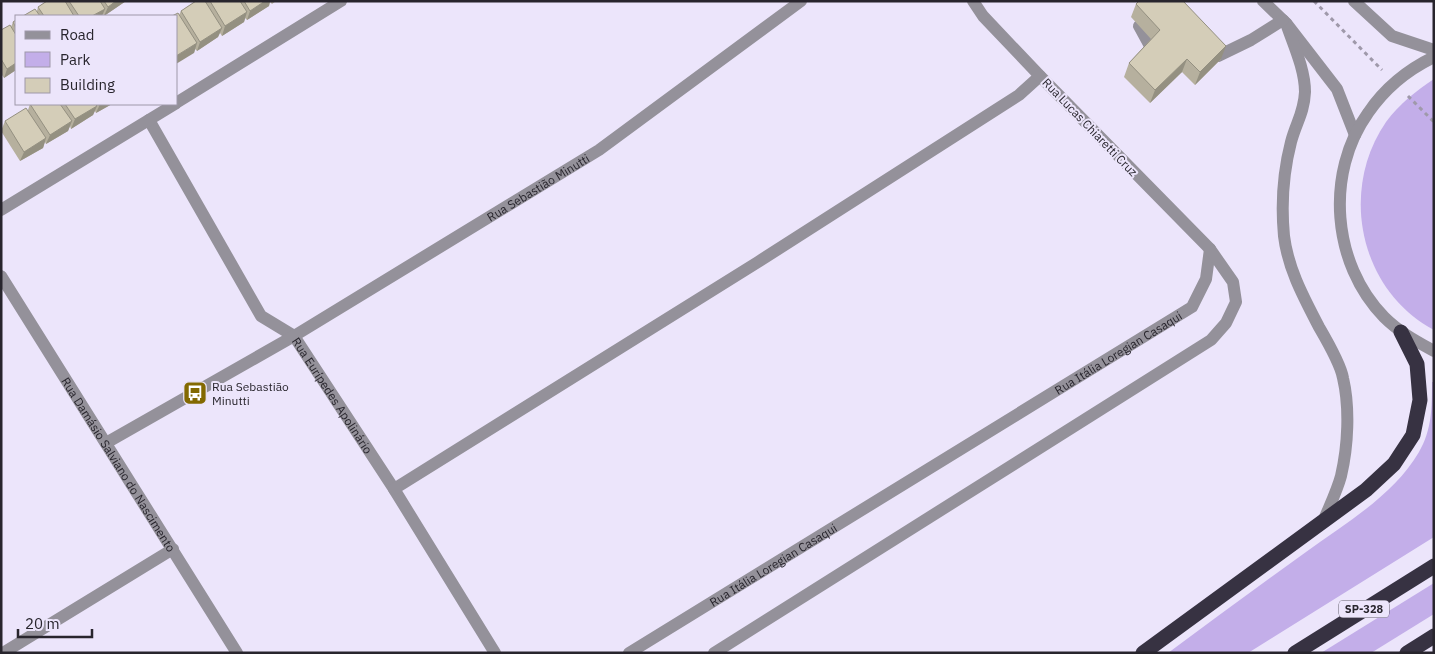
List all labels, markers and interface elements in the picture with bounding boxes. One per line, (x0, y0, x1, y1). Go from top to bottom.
legend (15, 15, 178, 105)
text: Road (60, 25, 95, 44)
text: Park (60, 50, 90, 69)
text: Building (60, 75, 115, 94)
street label: Rua Lucas Chiaretti Cruz (1039, 75, 1141, 179)
street label: Rua Sebastião Minutti (484, 150, 592, 224)
street label: Rua Itália Loregian Casaqui (1052, 308, 1184, 397)
street label: Rua Eurípedes Apolinário (289, 334, 376, 456)
street label: Rua Damásio Salviano do Nascimento (59, 374, 179, 554)
place label: Rua Sebastião Minutti (212, 379, 289, 408)
bus stop icon: Rua Sebastião Minutti (182, 380, 208, 406)
street label: Rua Itália Loregian Casaqui (707, 520, 839, 609)
road number: SP-328 (1339, 600, 1389, 618)
scale bar (18, 606, 91, 638)
text: 20 m (25, 614, 60, 633)

